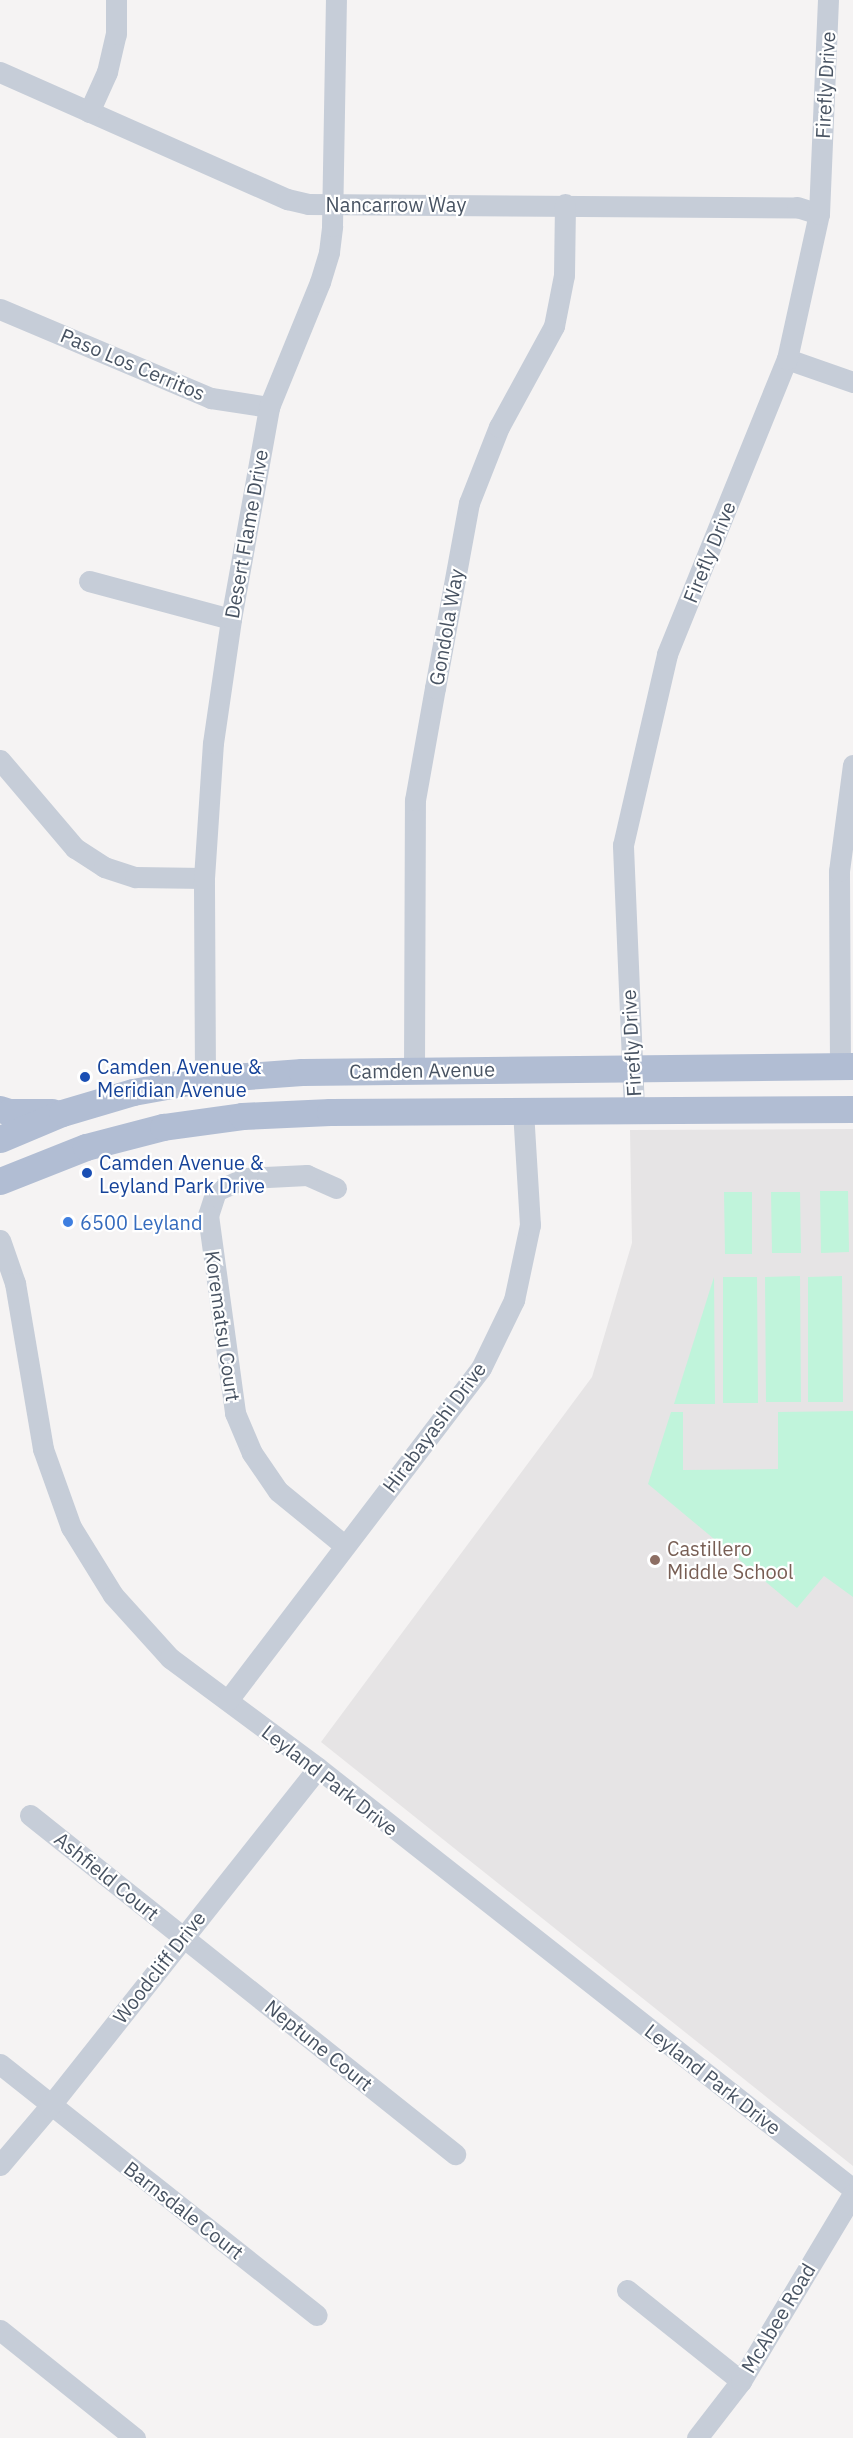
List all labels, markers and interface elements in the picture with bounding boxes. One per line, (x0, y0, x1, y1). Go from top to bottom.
street label: Firefly Drive (810, 31, 840, 139)
street label: Nancarrow Way (326, 192, 466, 216)
street label: Paso Los Cerritos (57, 323, 209, 405)
street label: Desert Flame Drive (219, 448, 273, 620)
street label: Firefly Drive (678, 498, 740, 606)
street label: Gondola Way (424, 567, 468, 687)
street label: Firefly Drive (616, 989, 646, 1097)
place label: Camden Avenue & Meridian Avenue (97, 1054, 262, 1101)
street label: Camden Avenue (349, 1057, 495, 1083)
marker: Camden Avenue & Meridian Avenue (78, 1070, 92, 1084)
place label: Camden Avenue & Leyland Park Drive (99, 1150, 265, 1197)
marker: Camden Avenue & Leyland Park Drive (80, 1166, 94, 1180)
place label: 6500 Leyland (80, 1210, 202, 1234)
marker: 6500 Leyland (61, 1215, 75, 1229)
street label: Korematsu Court (201, 1249, 245, 1403)
street label: Hirabayashi Drive (377, 1357, 491, 1497)
place label: Castillero Middle School (667, 1536, 793, 1583)
marker: Castillero Middle School (648, 1553, 662, 1567)
street label: Leyland Park Drive (257, 1719, 403, 1841)
street label: Ashfield Court (50, 1827, 164, 1925)
street label: Woodcliff Drive (108, 1906, 210, 2028)
street label: Neptune Court (260, 1994, 378, 2096)
street label: Leyland Park Drive (640, 2018, 786, 2140)
street label: Barnsdale Court (119, 2156, 249, 2264)
street label: McAbee Road (736, 2259, 820, 2377)

